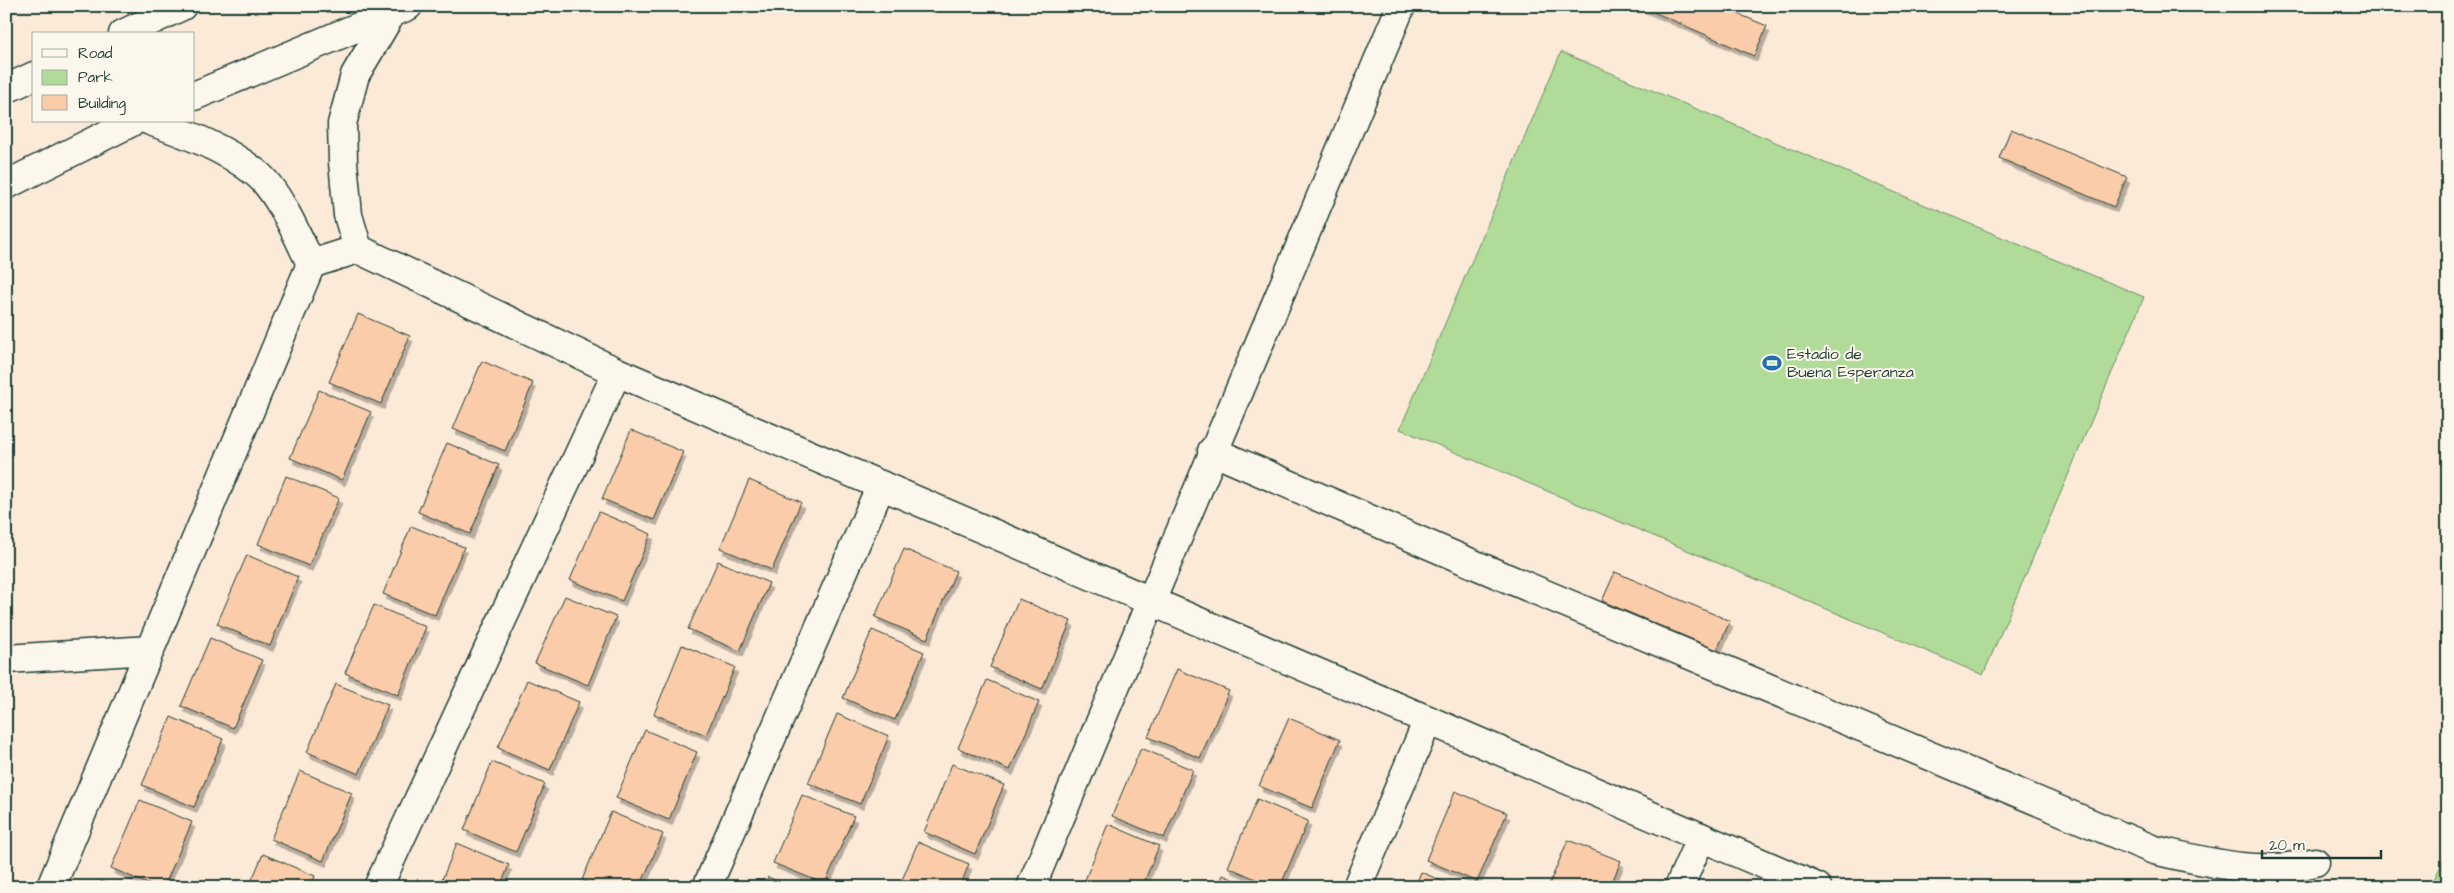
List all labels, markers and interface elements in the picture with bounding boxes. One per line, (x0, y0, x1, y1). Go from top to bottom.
legend (32, 32, 195, 122)
text: Road (78, 43, 113, 64)
text: Park (78, 67, 113, 88)
text: Building (78, 93, 126, 115)
place label: Estadio de Buena Esperanza (1787, 343, 1914, 383)
sports icon: Estadio de Buena Esperanza (1761, 352, 1783, 374)
scale bar (2262, 828, 2380, 860)
text: 20 m (2269, 835, 2305, 856)

